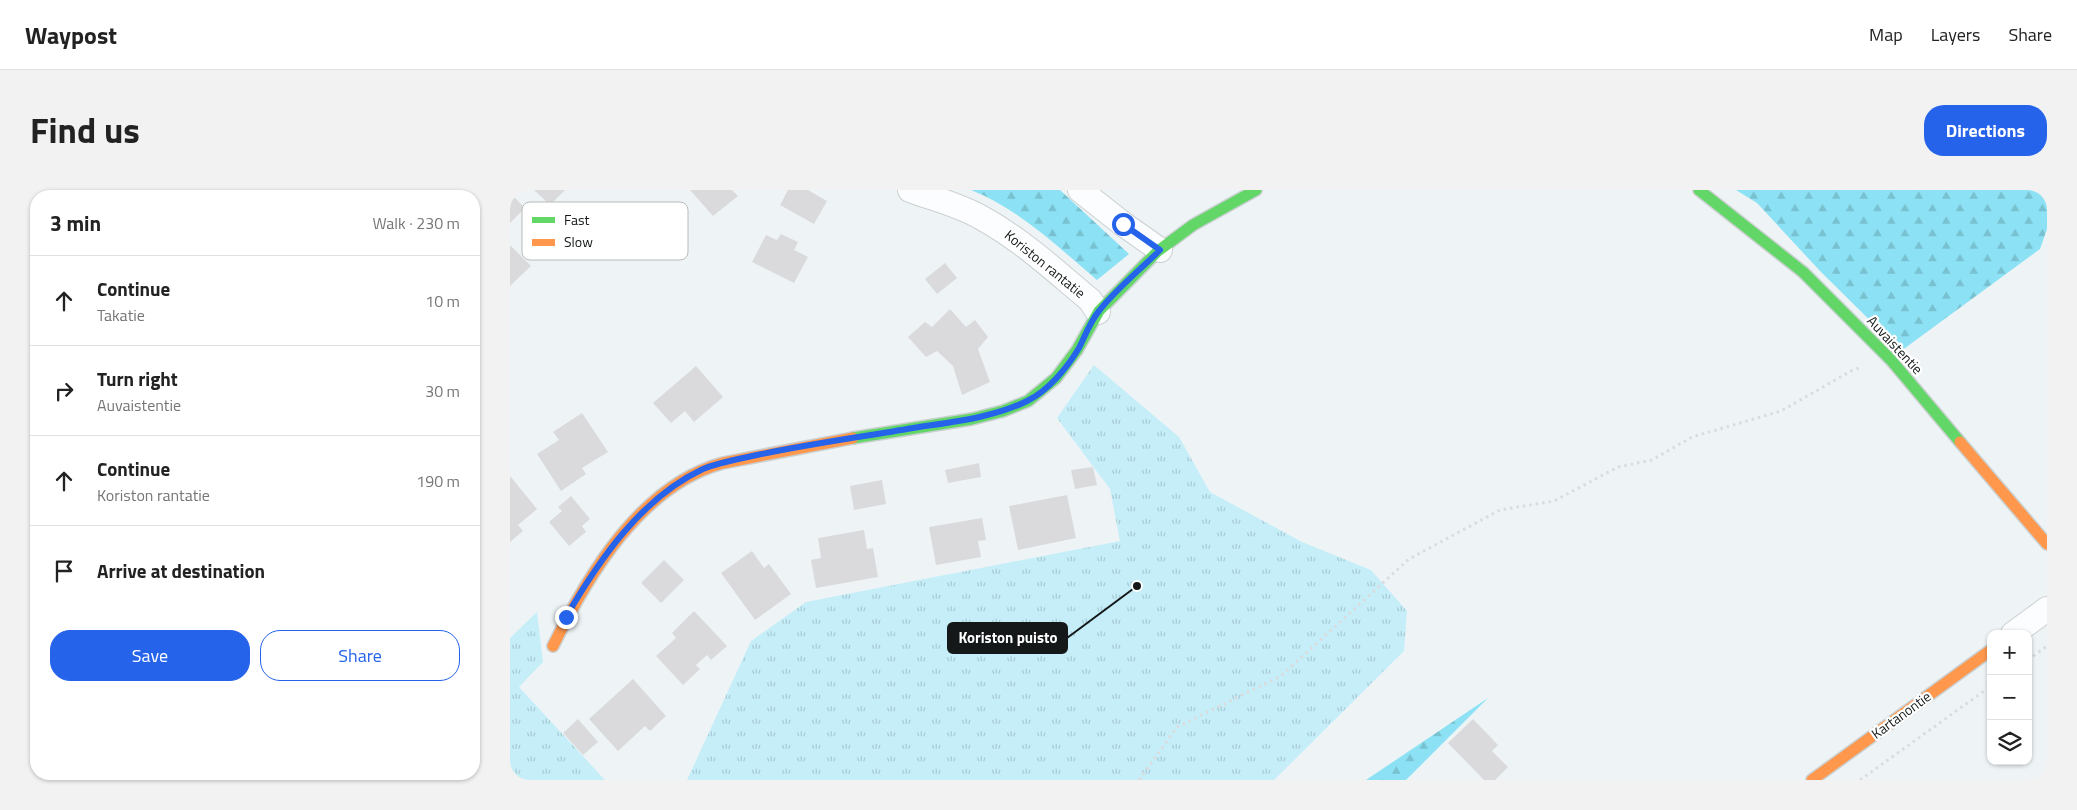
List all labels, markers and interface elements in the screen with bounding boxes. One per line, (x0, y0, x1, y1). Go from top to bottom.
text: Waypost (25, 17, 117, 53)
text: Map (1869, 21, 1903, 48)
text: Layers (1931, 21, 1980, 48)
text: Share (2008, 21, 2052, 48)
text: Find us (30, 103, 140, 157)
button: Directions (1924, 105, 2047, 156)
legend (522, 202, 688, 260)
text: 3 min (50, 207, 101, 239)
text: Fast (564, 209, 589, 230)
text: Walk · 230 m (372, 211, 460, 235)
route start (1112, 213, 1135, 236)
street label: Koriston rantatie (1000, 224, 1090, 303)
text: Slow (564, 231, 593, 252)
text: Continue (97, 274, 170, 303)
icon: ahead (50, 287, 78, 315)
text: 10 m (425, 289, 460, 313)
text: Takatie (97, 303, 145, 327)
street label: Auvaistentie (1863, 311, 1928, 379)
text: Turn right (97, 364, 178, 393)
icon: right (50, 377, 78, 405)
text: 30 m (425, 379, 460, 403)
text: Auvaistentie (97, 393, 181, 417)
text: Continue (97, 454, 170, 483)
icon: ahead (50, 467, 78, 495)
text: 190 m (416, 469, 460, 493)
text: Koriston rantatie (97, 483, 210, 507)
text: Arrive at destination (97, 556, 265, 585)
icon: arrive (50, 557, 78, 585)
route end (555, 606, 578, 629)
callout: Koriston puisto (948, 623, 1067, 653)
text: Koriston puisto (958, 626, 1058, 649)
button: Save (50, 630, 250, 681)
button: Share (260, 630, 460, 681)
map controls (1987, 630, 2032, 765)
button: + (1987, 630, 2032, 675)
button: − (1987, 675, 2032, 720)
street label: Kartanontie (1867, 686, 1935, 743)
button: layers (1987, 720, 2032, 765)

